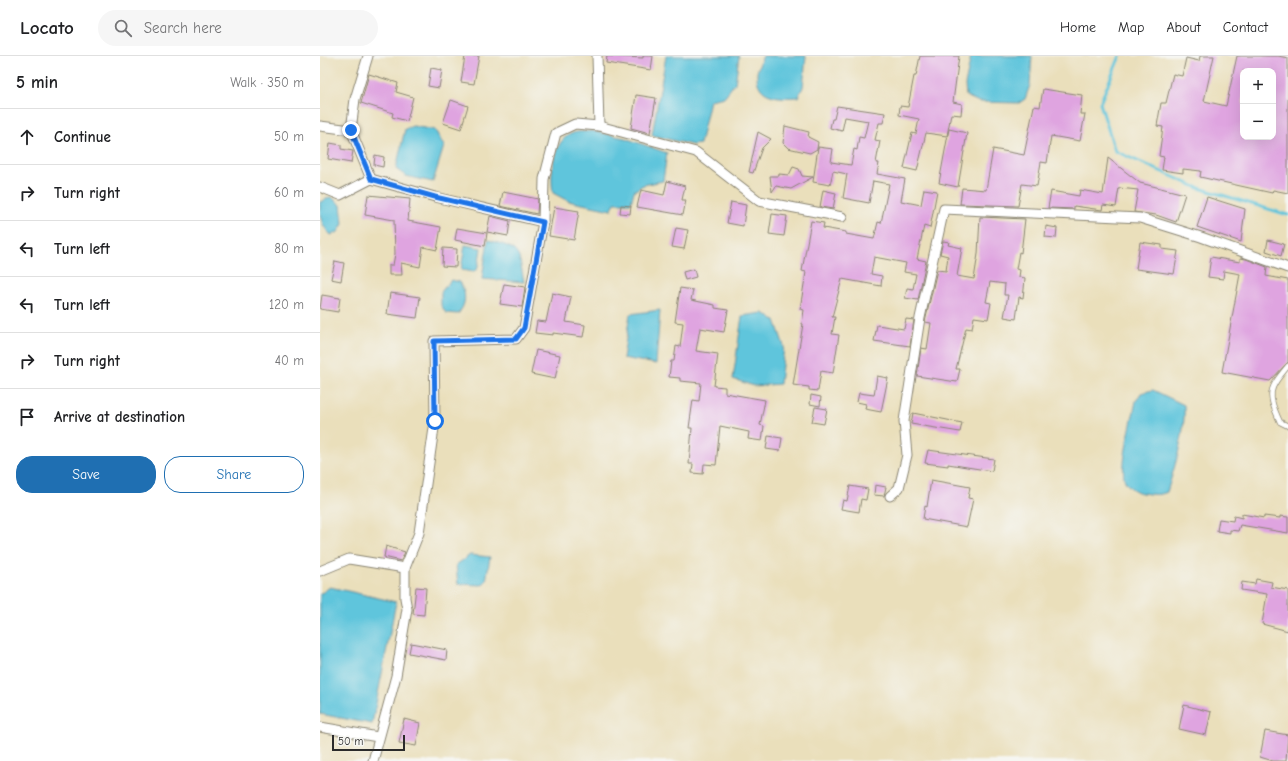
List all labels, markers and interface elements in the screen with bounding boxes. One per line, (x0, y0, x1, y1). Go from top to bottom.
search box (98, 10, 378, 46)
text: Locato (20, 17, 74, 39)
icon: search (112, 17, 134, 39)
text: Search here (144, 19, 222, 37)
text: Home (1060, 19, 1096, 36)
text: Map (1118, 19, 1144, 36)
text: About (1166, 19, 1201, 36)
text: Contact (1223, 19, 1268, 36)
map controls (1240, 68, 1276, 140)
button: + (1240, 68, 1276, 104)
text: 5 min (16, 73, 58, 92)
text: Walk · 350 m (230, 75, 304, 90)
button: − (1240, 104, 1276, 140)
route end (342, 121, 360, 139)
icon: ahead (16, 126, 38, 148)
text: Continue (54, 128, 111, 146)
text: 50 m (274, 129, 304, 144)
icon: right (16, 182, 38, 204)
text: Turn right (54, 184, 120, 202)
text: 60 m (274, 185, 304, 200)
icon: left (16, 238, 38, 260)
text: Turn left (54, 240, 110, 258)
text: 80 m (274, 241, 304, 256)
icon: left (16, 294, 38, 316)
text: Turn left (54, 296, 110, 314)
text: 120 m (269, 297, 304, 312)
icon: right (16, 350, 38, 372)
text: Turn right (54, 352, 120, 370)
text: 40 m (275, 353, 304, 368)
icon: arrive (16, 406, 38, 428)
text: Arrive at destination (54, 408, 185, 426)
route start (426, 412, 444, 430)
button: Save (16, 456, 156, 493)
button: Share (164, 456, 304, 493)
scale bar (332, 733, 405, 752)
text: 50 m (338, 735, 363, 748)

